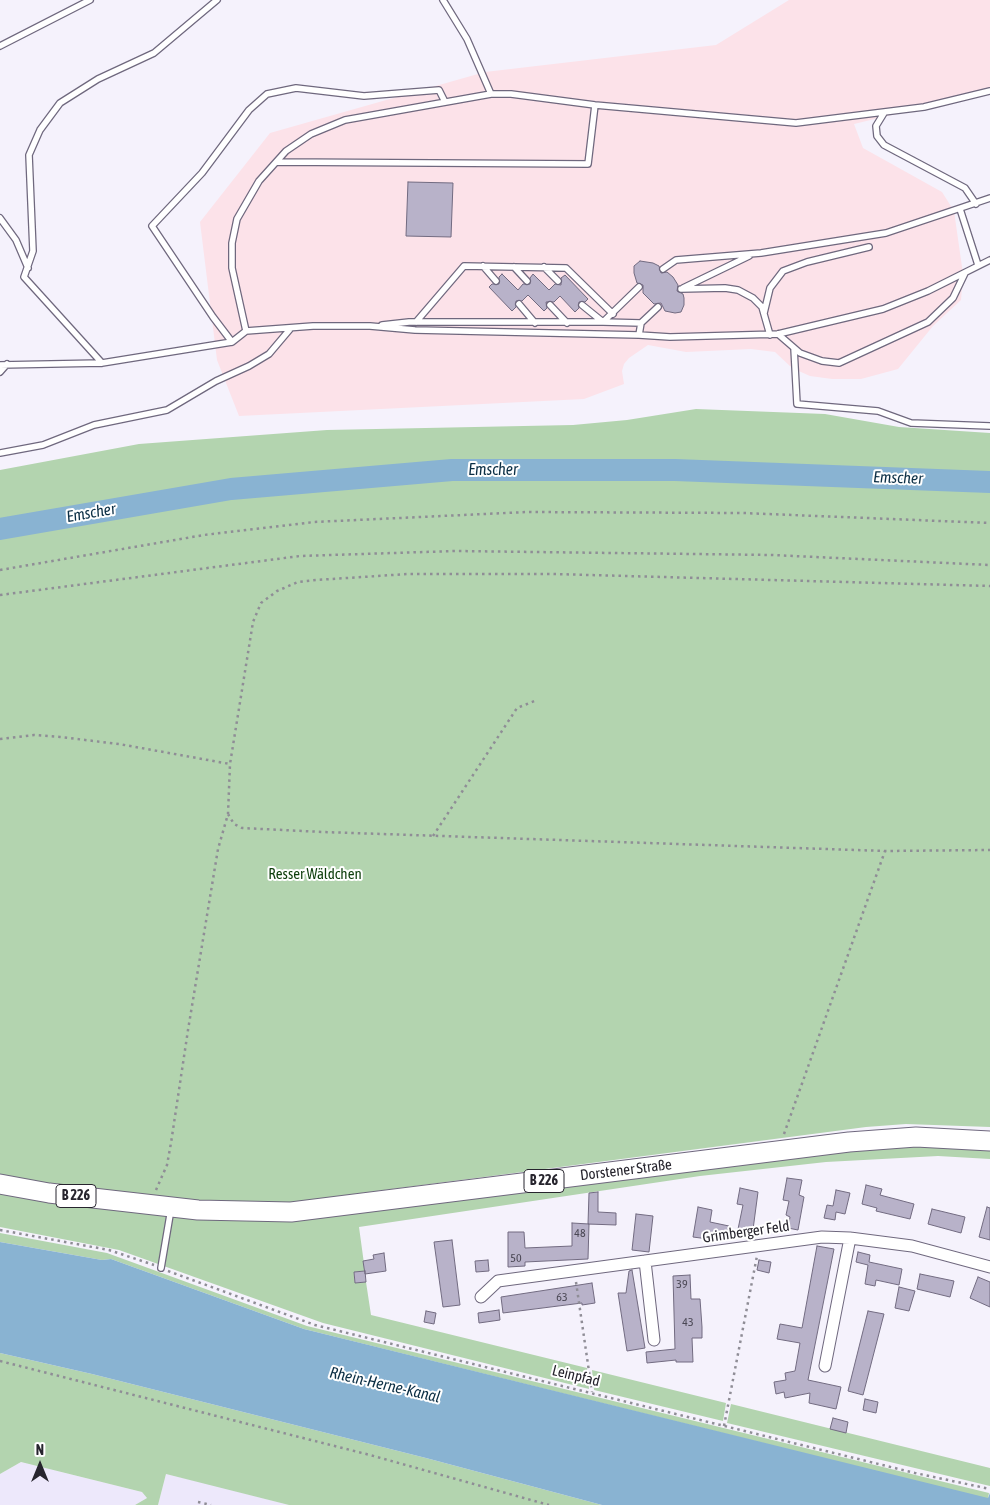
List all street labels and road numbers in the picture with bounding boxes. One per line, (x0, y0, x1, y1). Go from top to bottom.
street label: Dorstener Straße (579, 1155, 673, 1185)
road number: B 226 (524, 1170, 564, 1192)
road number: B 226 (56, 1184, 96, 1208)
street label: Grimberger Feld (701, 1217, 791, 1247)
street label: Leinpfad (550, 1361, 602, 1391)

